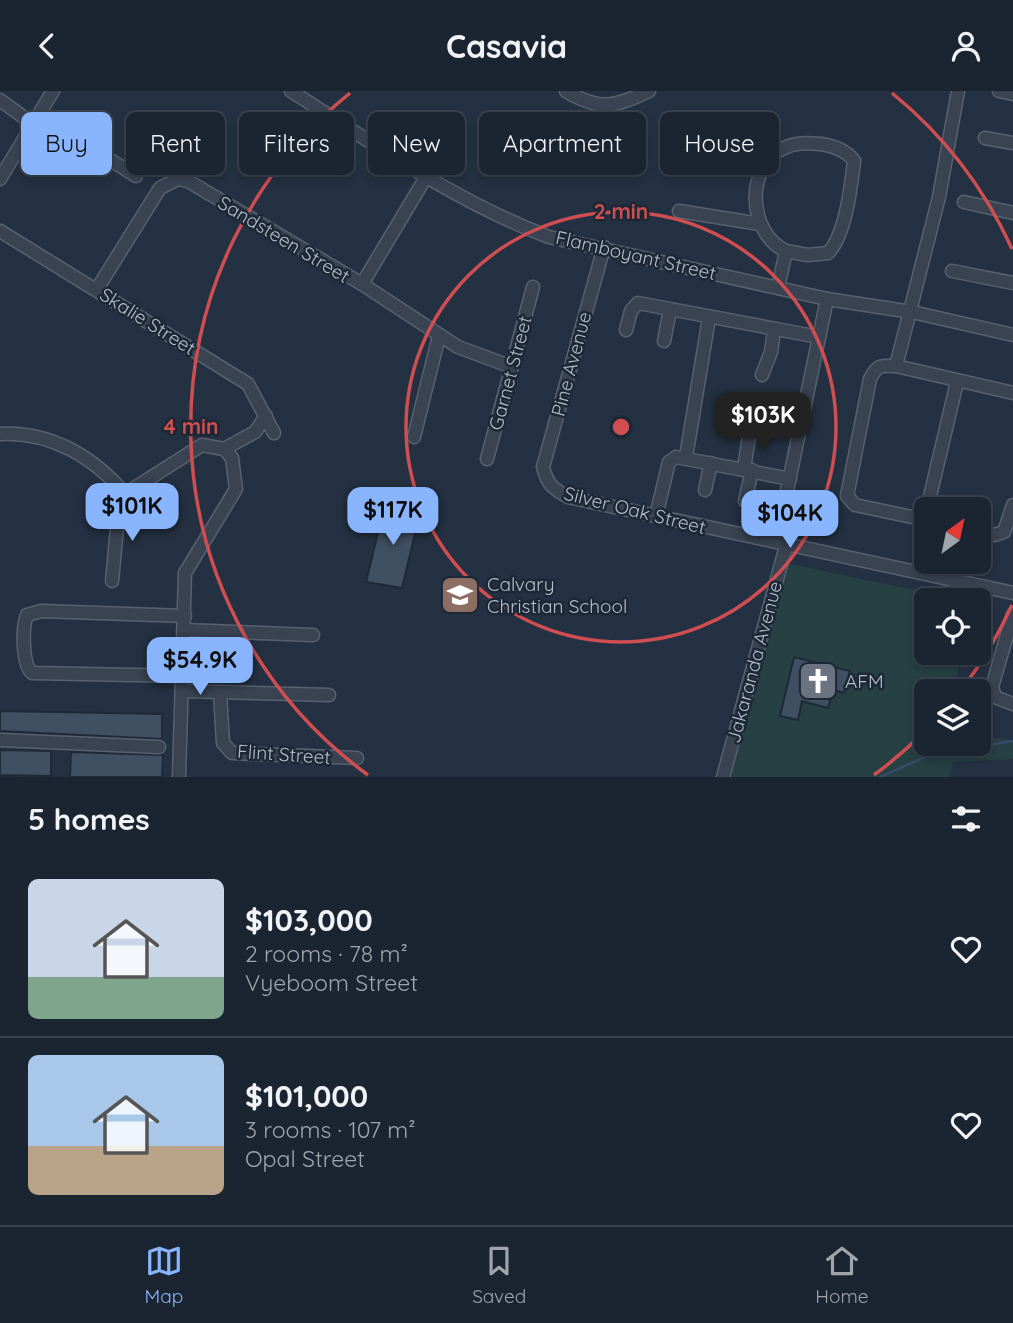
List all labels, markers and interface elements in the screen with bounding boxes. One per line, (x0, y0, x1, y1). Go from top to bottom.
text: Casavia (446, 26, 567, 66)
icon: back (28, 27, 66, 65)
icon: person (947, 27, 985, 65)
chip: Buy (21, 112, 112, 175)
chip: Rent (126, 112, 225, 175)
chip: Filters (239, 112, 354, 175)
chip: New (368, 112, 465, 175)
chip: Apartment (479, 112, 646, 175)
chip: House (660, 112, 779, 175)
street label: Sandsteen Street (214, 190, 354, 288)
text: 2 min (594, 198, 648, 224)
street label: Flamboyant Street (553, 225, 719, 285)
street label: Skalie Street (96, 282, 200, 360)
street label: Pine Avenue (546, 309, 596, 419)
street label: Garnet Street (483, 313, 537, 433)
pin: $103K (714, 393, 812, 452)
text: $103K (731, 400, 795, 429)
text: 4 min (163, 413, 219, 439)
centre of rings (609, 415, 633, 439)
street label: Silver Oak Street (562, 481, 708, 539)
pin: $101K (83, 483, 181, 543)
pin: $117K (344, 487, 442, 547)
text: $101K (102, 491, 162, 520)
pin: $104K (741, 491, 839, 550)
text: $117K (363, 495, 423, 524)
north arrow (914, 497, 990, 574)
map controls (914, 497, 991, 756)
text: $104K (757, 498, 823, 527)
place label: Calvary Christian School (487, 572, 627, 618)
school or university icon: Calvary Christian School (439, 574, 481, 616)
street label: Jakaranda Avenue (721, 578, 787, 746)
button: locate (914, 588, 991, 665)
pin: $54.9K (143, 637, 257, 697)
text: $54.9K (163, 645, 237, 674)
church icon: AFM (797, 660, 839, 702)
place label: AFM (845, 669, 884, 693)
button: layers (914, 679, 991, 756)
street label: Flint Street (236, 739, 332, 769)
text: 5 homes (28, 800, 150, 838)
icon: filters (947, 800, 985, 838)
text: $103,000 (245, 901, 373, 939)
icon: home (84, 907, 168, 991)
icon: heart (947, 930, 985, 968)
text: 2 rooms · 78 m² (245, 939, 408, 968)
text: Vyeboom Street (245, 968, 418, 997)
text: $101,000 (245, 1077, 368, 1115)
icon: home (84, 1083, 168, 1167)
icon: heart (947, 1106, 985, 1144)
text: 3 rooms · 107 m² (245, 1115, 416, 1144)
text: Opal Street (245, 1144, 365, 1173)
tab: Map (144, 1242, 183, 1308)
tab: Saved (472, 1242, 526, 1308)
tab: Home (815, 1242, 869, 1308)

